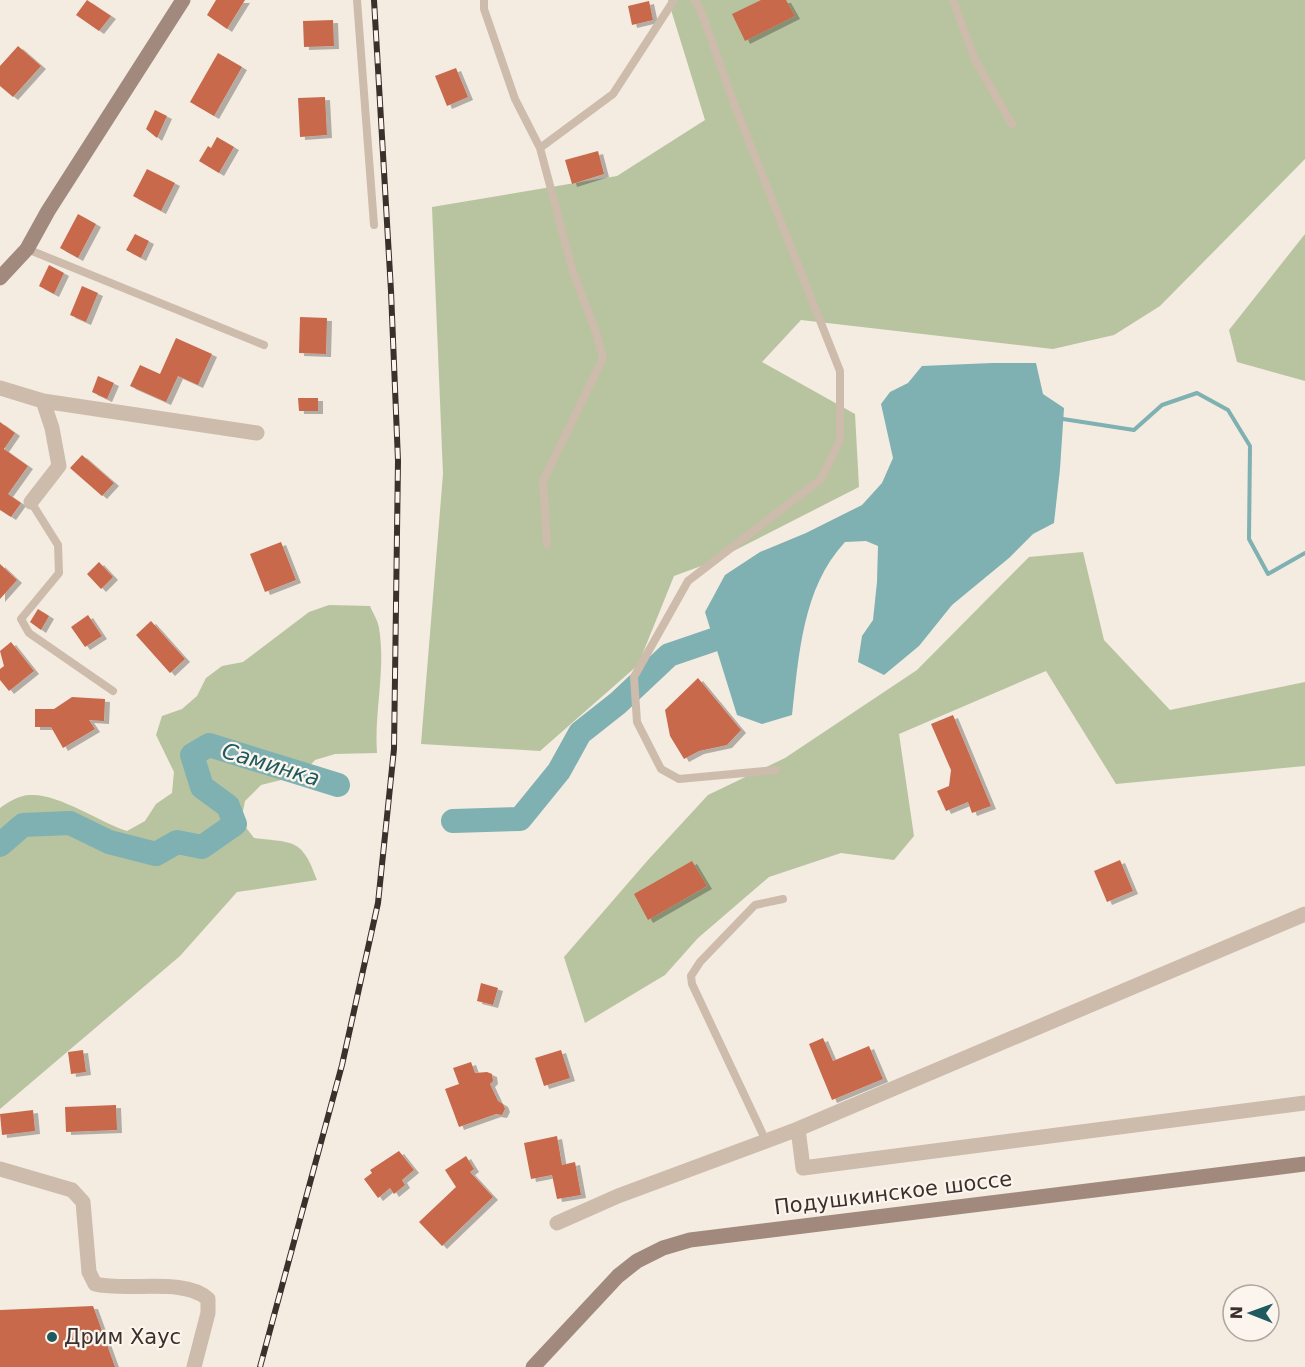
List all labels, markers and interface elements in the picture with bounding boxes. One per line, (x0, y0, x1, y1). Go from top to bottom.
water label: Саминка (219, 738, 323, 791)
street label: Подушкинское шоссе (773, 1166, 1013, 1220)
north arrow (1221, 1283, 1281, 1343)
text: N (1227, 1306, 1246, 1320)
place label: Дрим Хаус (64, 1325, 181, 1349)
marker: Дрим Хаус (45, 1330, 59, 1344)

